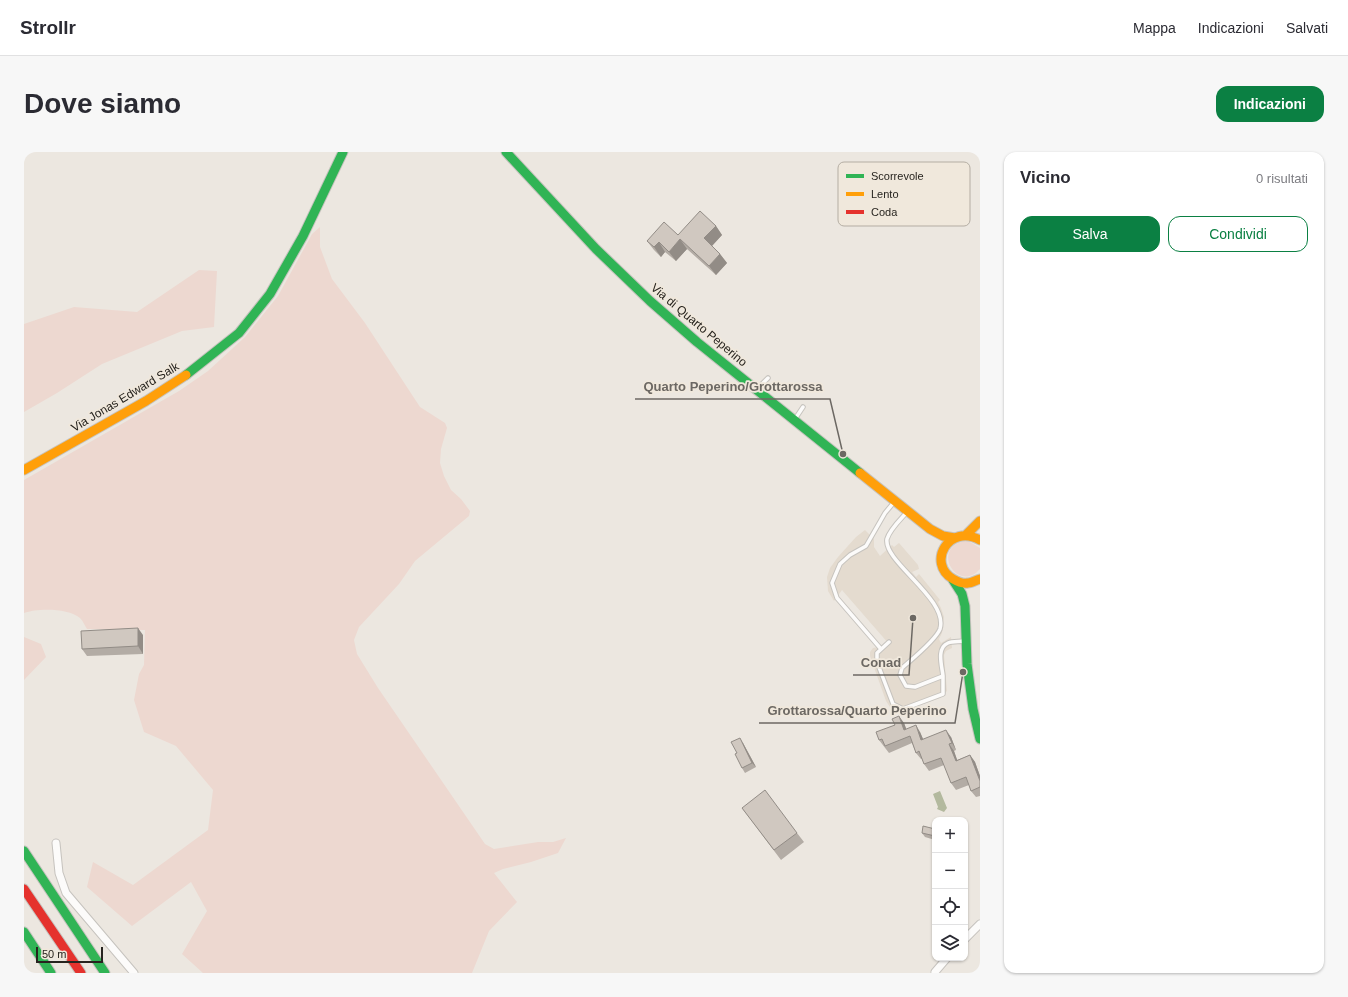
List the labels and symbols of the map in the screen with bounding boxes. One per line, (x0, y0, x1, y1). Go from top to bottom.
legend (838, 162, 970, 226)
text: Scorrevole (871, 170, 924, 182)
text: Lento (871, 188, 899, 200)
text: Coda (871, 206, 898, 218)
street label: Via di Quarto Peperino (648, 281, 750, 370)
street label: Via Jonas Edward Salk (69, 359, 182, 435)
callout: Quarto Peperino/Grottarossa (635, 374, 830, 399)
text: Quarto Peperino/Grottarossa (643, 379, 823, 394)
callout: Conad (853, 650, 909, 675)
text: Conad (861, 655, 901, 670)
callout: Grottarossa/Quarto Peperino (759, 698, 955, 723)
text: Grottarossa/Quarto Peperino (767, 703, 947, 718)
scale bar (36, 945, 103, 964)

